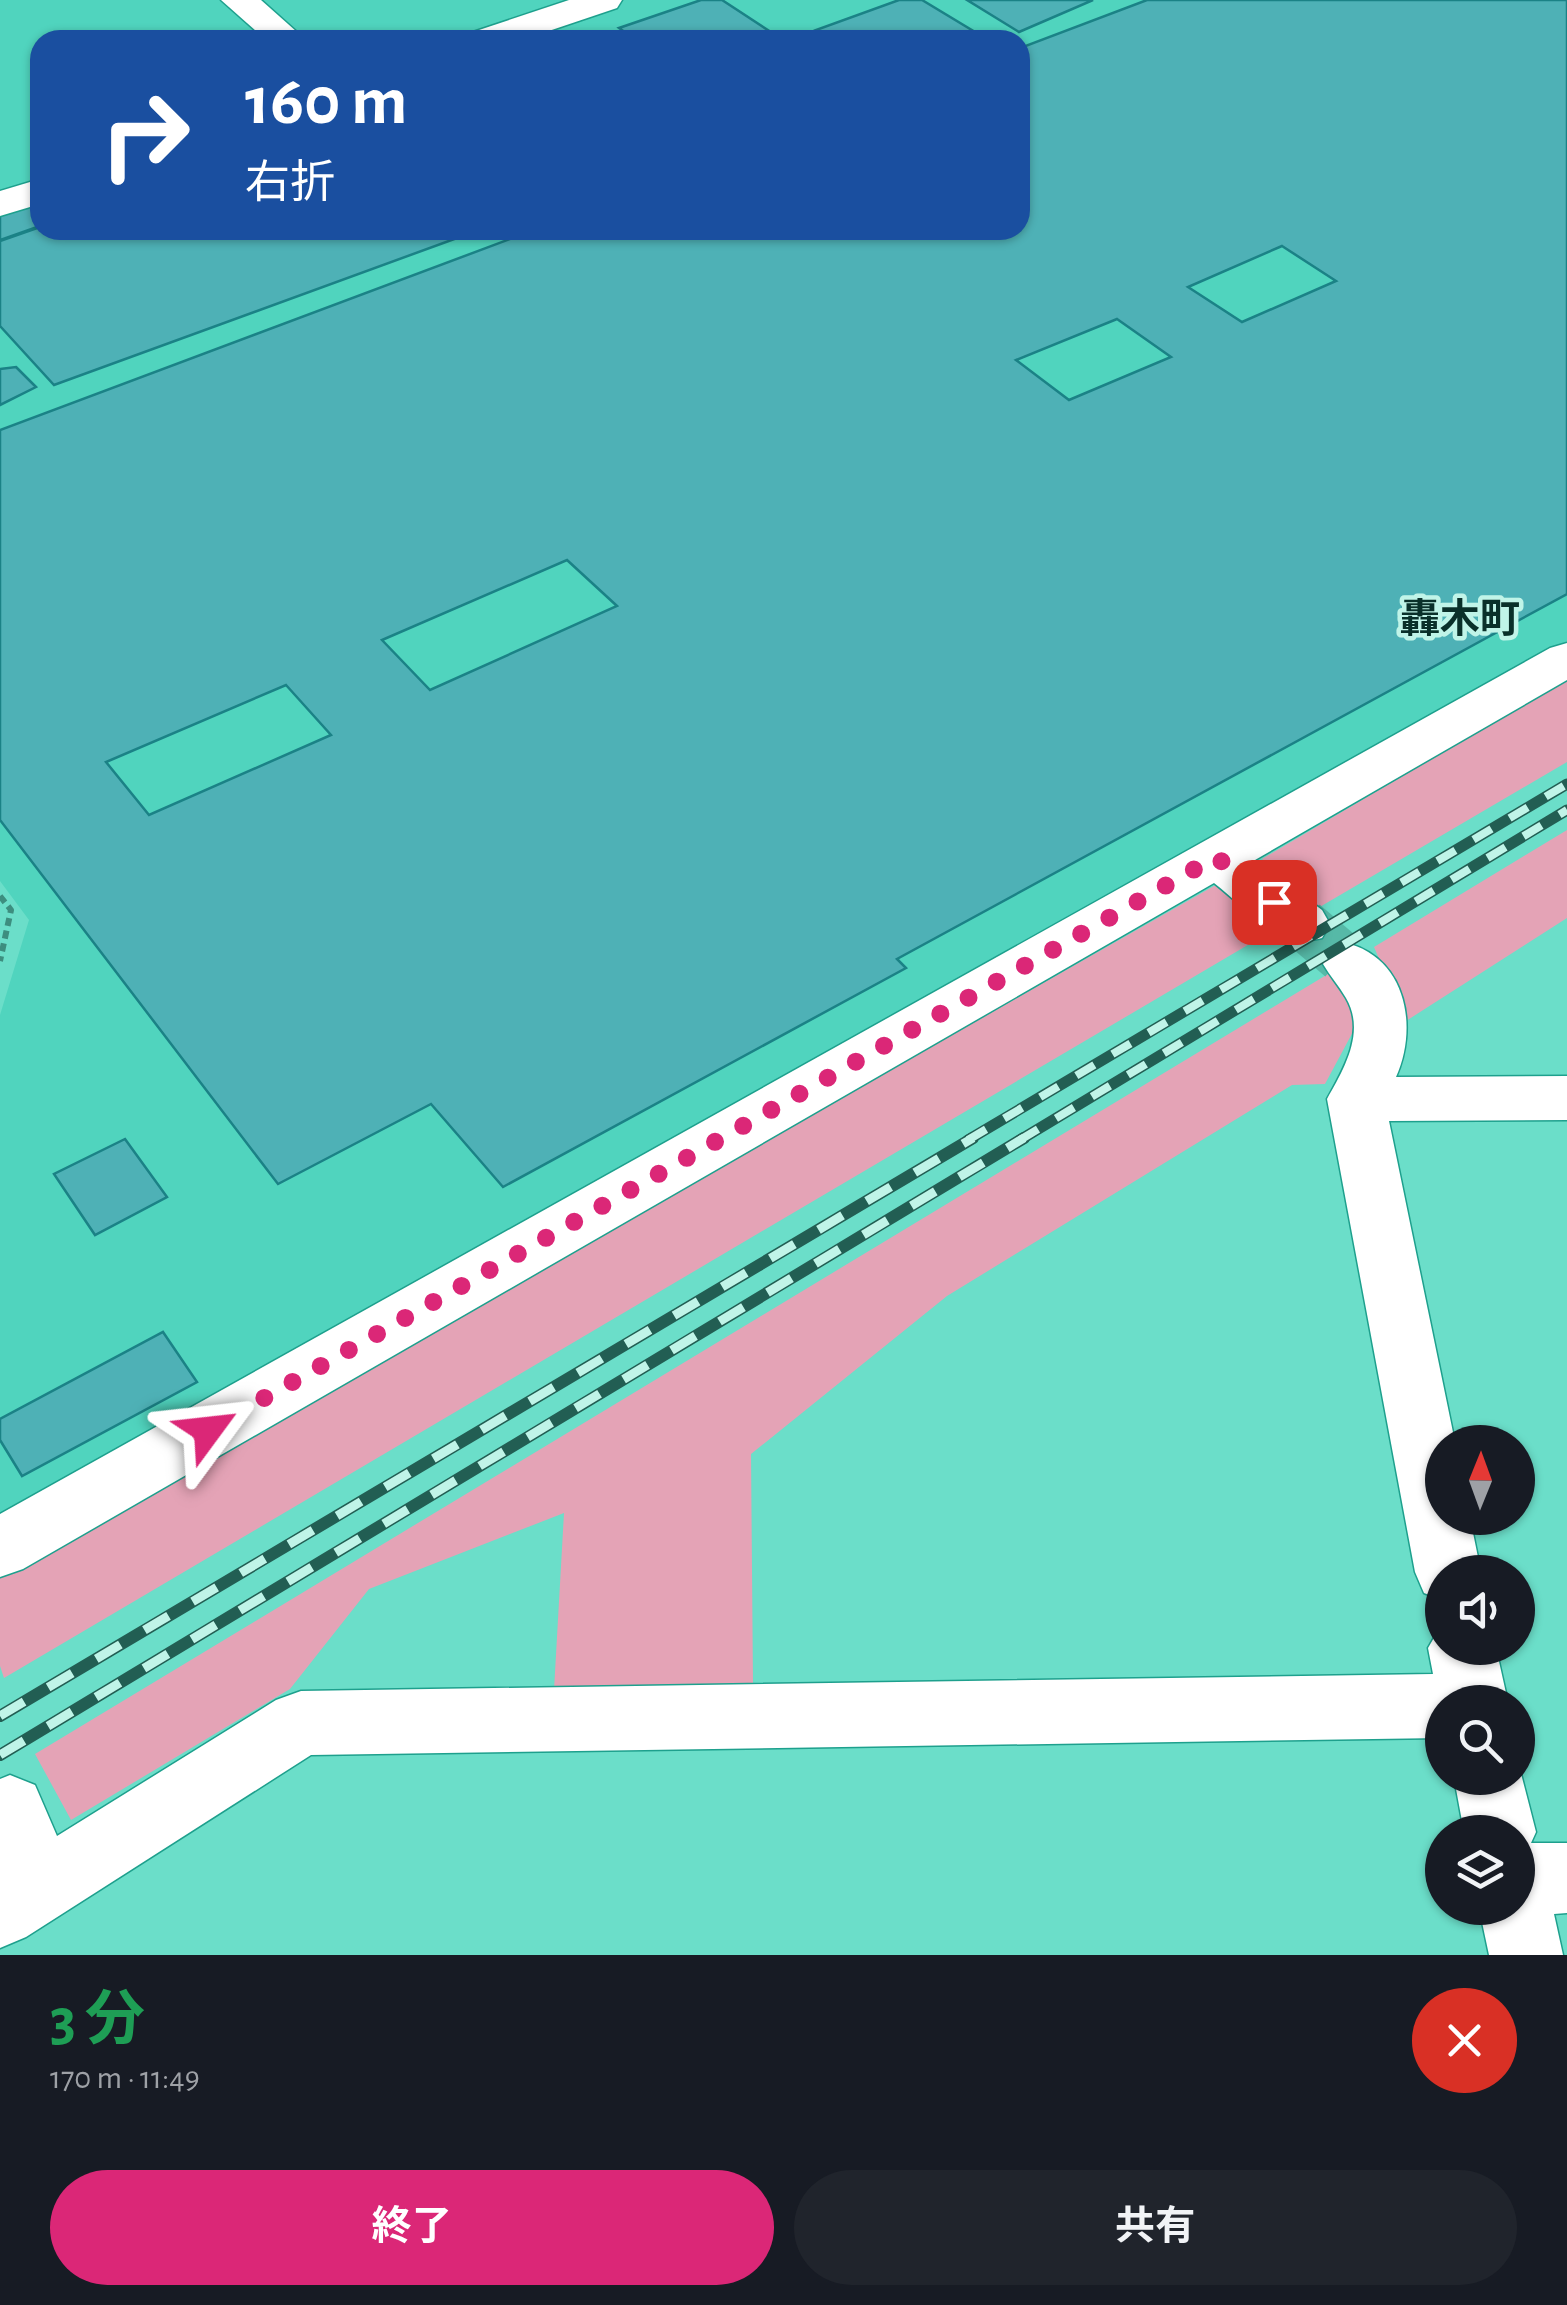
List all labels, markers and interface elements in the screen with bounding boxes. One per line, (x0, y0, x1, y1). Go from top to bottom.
text: 160 m (245, 67, 408, 137)
icon: right (80, 70, 210, 200)
text: 右折 (245, 161, 335, 206)
district label: 轟木町 (1400, 597, 1520, 640)
pin (1232, 860, 1317, 945)
icon: arrive (1247, 875, 1302, 930)
position arrow (156, 1378, 260, 1482)
north arrow (1425, 1425, 1535, 1535)
map controls (1425, 1425, 1535, 1925)
button: sound (1425, 1555, 1535, 1665)
button: search (1425, 1685, 1535, 1795)
button: layers (1425, 1815, 1535, 1925)
button: close (1412, 1988, 1517, 2093)
text: 3 分 (50, 1991, 145, 2051)
text: 170 m · 11:49 (50, 2062, 200, 2094)
button: 終了 (50, 2170, 774, 2285)
button: 共有 (794, 2170, 1517, 2285)

